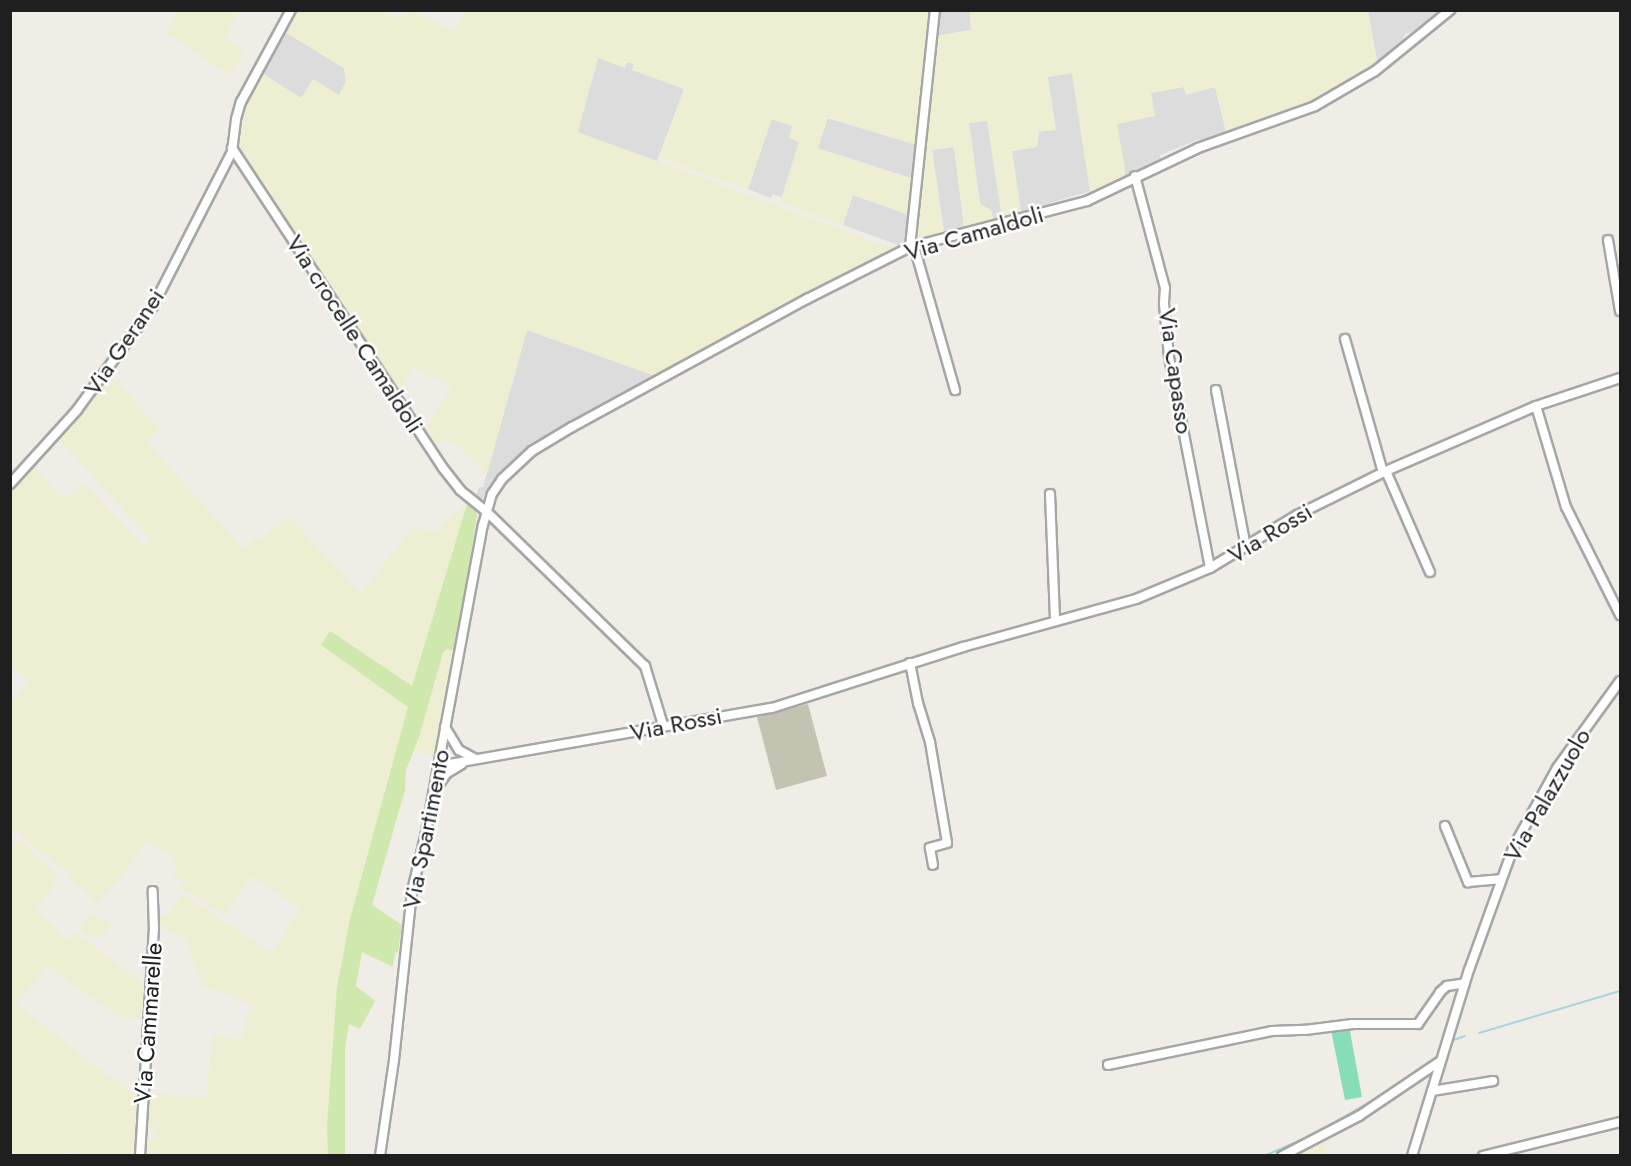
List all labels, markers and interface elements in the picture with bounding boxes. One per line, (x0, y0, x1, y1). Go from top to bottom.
street label: Via Camaldoli (901, 199, 1047, 267)
street label: Via crocelle Camaldoli (280, 230, 430, 438)
street label: Via Geranei (78, 283, 170, 401)
street label: Via Capasso (1153, 306, 1199, 436)
street label: Via Rossi (1223, 497, 1317, 569)
street label: Via Rossi (628, 701, 724, 747)
street label: Via Palazzuolo (1497, 723, 1597, 867)
street label: Via Spartimento (396, 747, 456, 911)
street label: Via Cammarelle (128, 941, 168, 1105)

